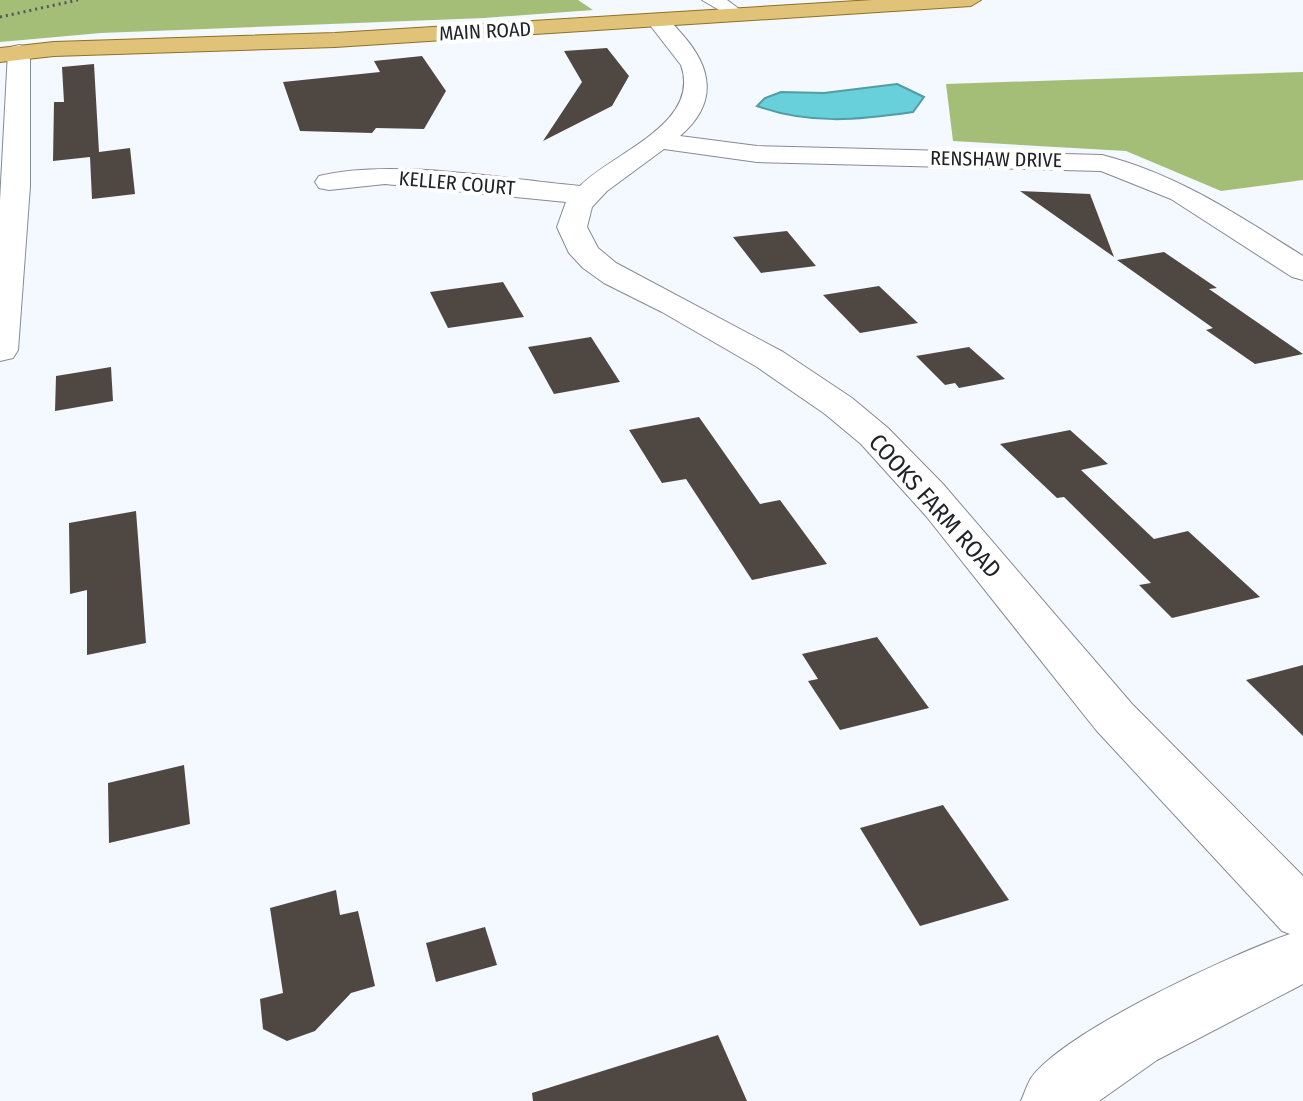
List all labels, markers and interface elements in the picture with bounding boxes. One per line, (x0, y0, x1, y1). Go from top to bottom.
street label: MAIN ROAD (438, 17, 532, 45)
street label: RENSHAW DRIVE (930, 146, 1062, 172)
street label: KELLER COURT (398, 166, 517, 200)
street label: COOKS FARM ROAD (863, 428, 1007, 584)

